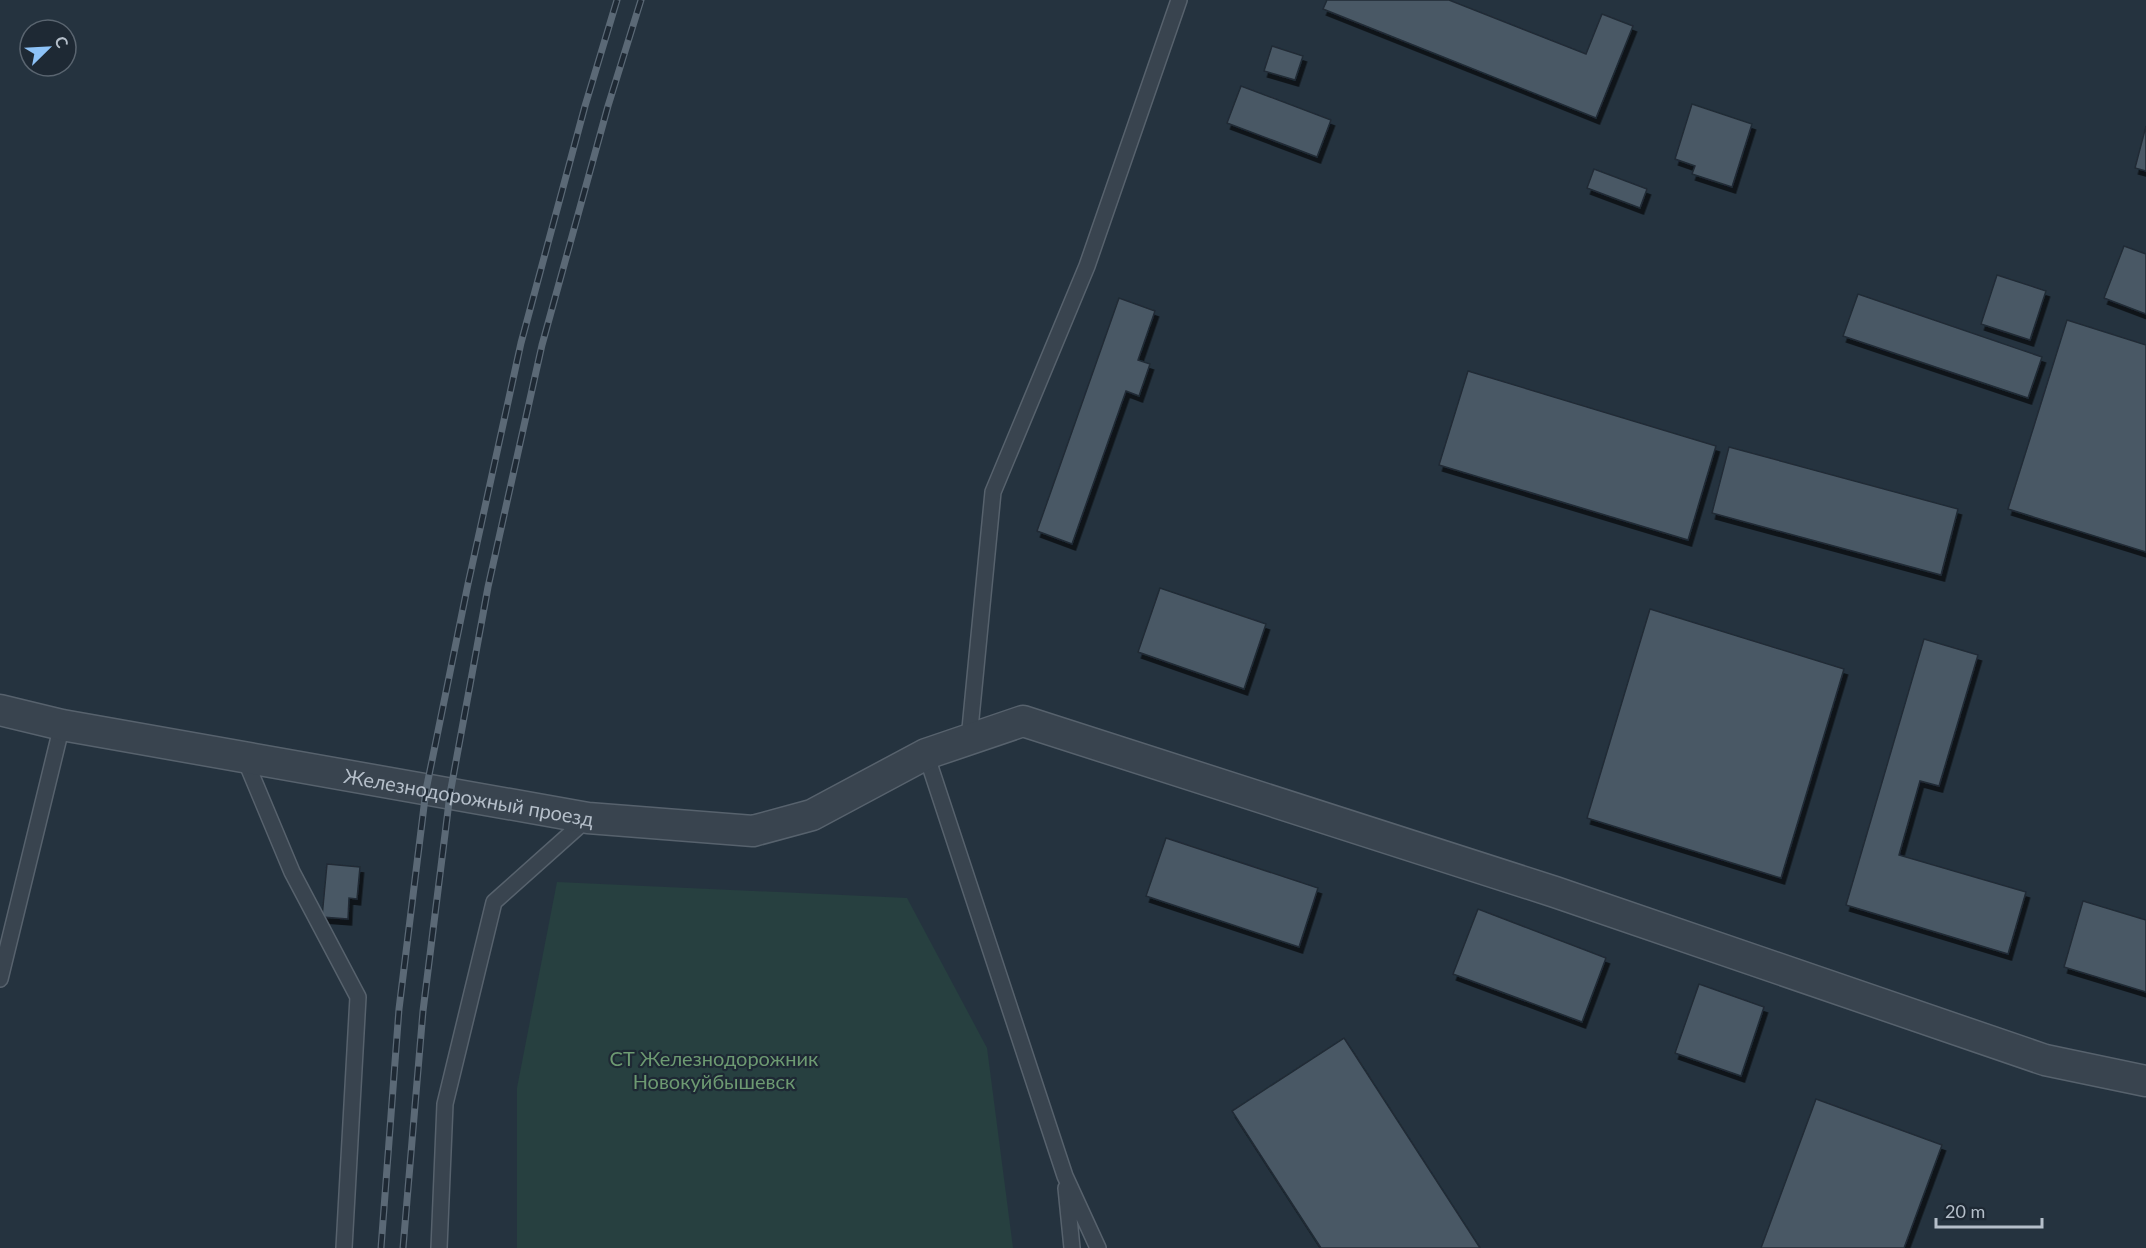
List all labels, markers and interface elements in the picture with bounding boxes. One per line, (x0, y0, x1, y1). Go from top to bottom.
north arrow (18, 18, 78, 78)
text: С (51, 33, 73, 51)
street label: Железнодорожный проезд (342, 763, 596, 831)
park label: СТ Железнодорожник Новокуйбышевск (610, 1046, 819, 1093)
scale bar (1936, 1191, 2042, 1229)
text: 20 m (1945, 1200, 1985, 1222)

